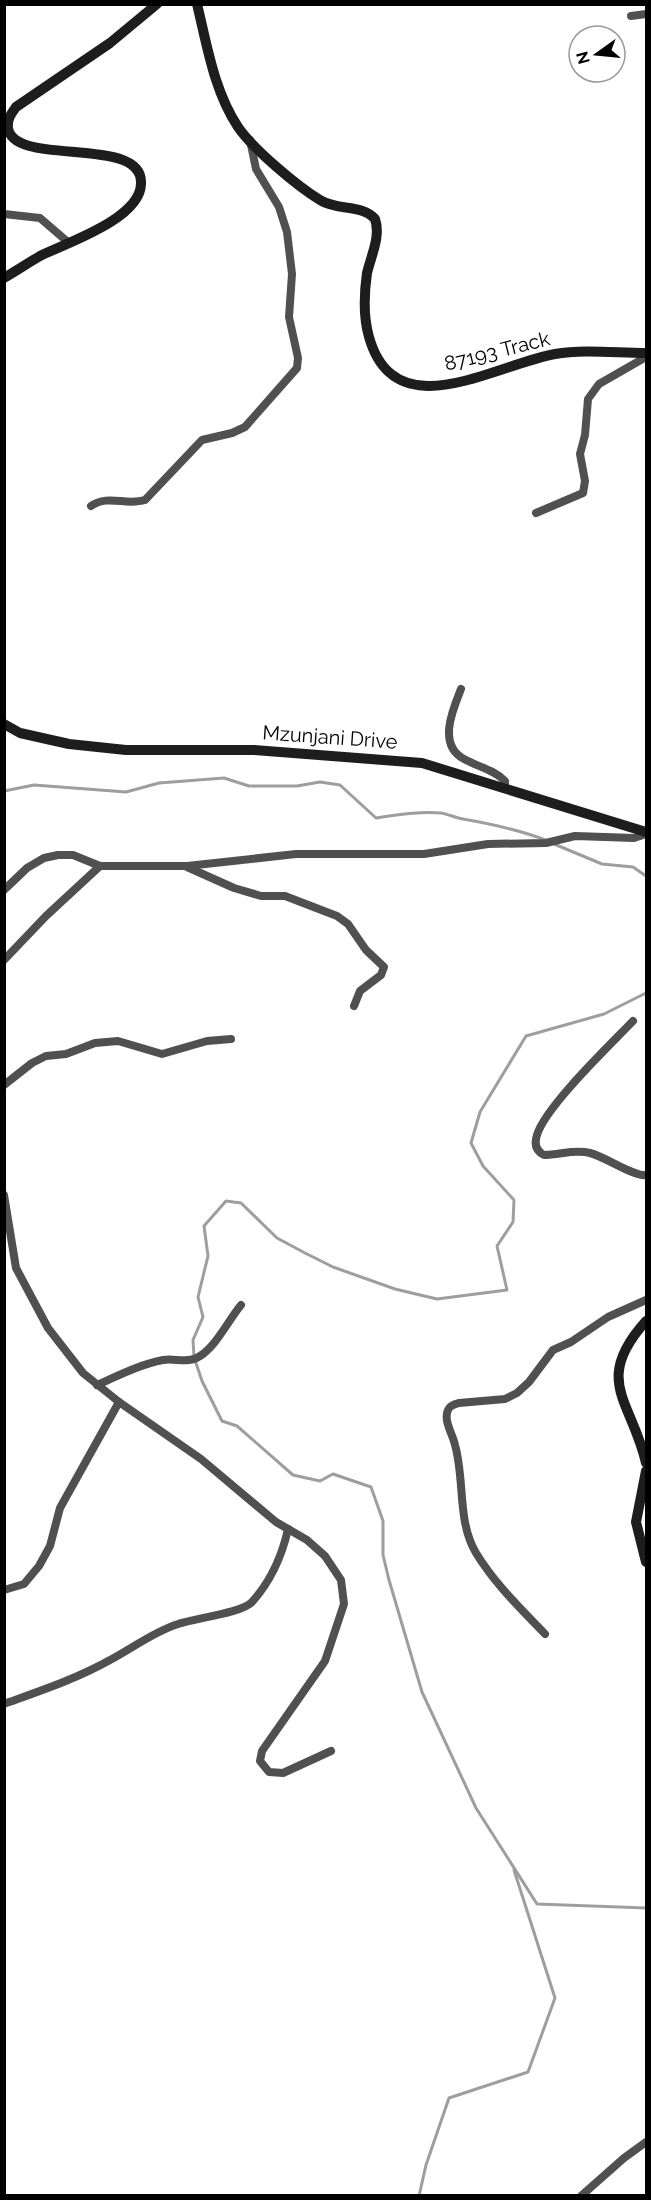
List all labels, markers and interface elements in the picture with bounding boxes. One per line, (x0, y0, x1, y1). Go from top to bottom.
north arrow (567, 24, 627, 84)
text: N (572, 49, 594, 66)
street label: 87193 Track (442, 326, 553, 376)
street label: Mzunjani Drive (262, 720, 399, 754)

